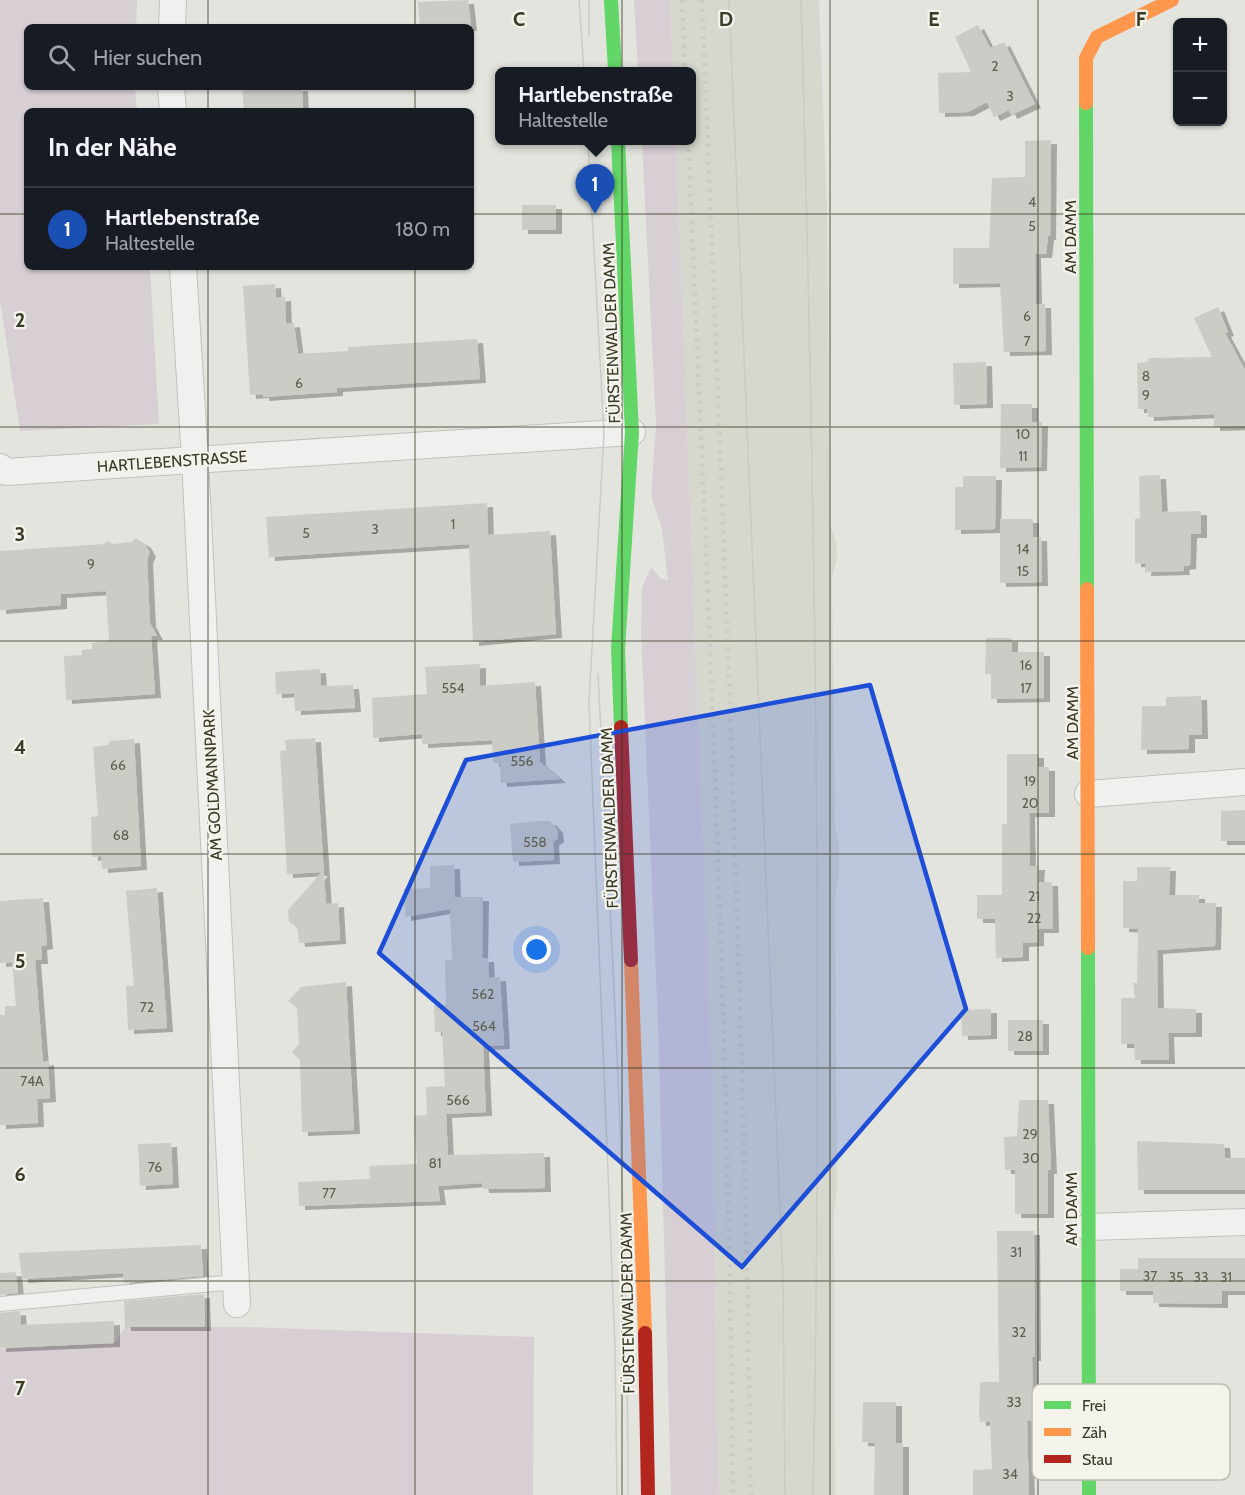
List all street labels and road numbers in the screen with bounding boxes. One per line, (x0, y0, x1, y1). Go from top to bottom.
street label: AM DAMM (1061, 200, 1080, 274)
street label: FÜRSTENWALDER DAMM (599, 242, 624, 424)
street label: HARTLEBENSTRASSE (96, 447, 248, 476)
street label: AM DAMM (1063, 686, 1082, 760)
street label: AM GOLDMANNPARK (199, 709, 226, 861)
street label: FÜRSTENWALDER DAMM (597, 727, 622, 909)
street label: AM DAMM (1062, 1172, 1081, 1246)
street label: FÜRSTENWALDER DAMM (616, 1212, 639, 1394)

